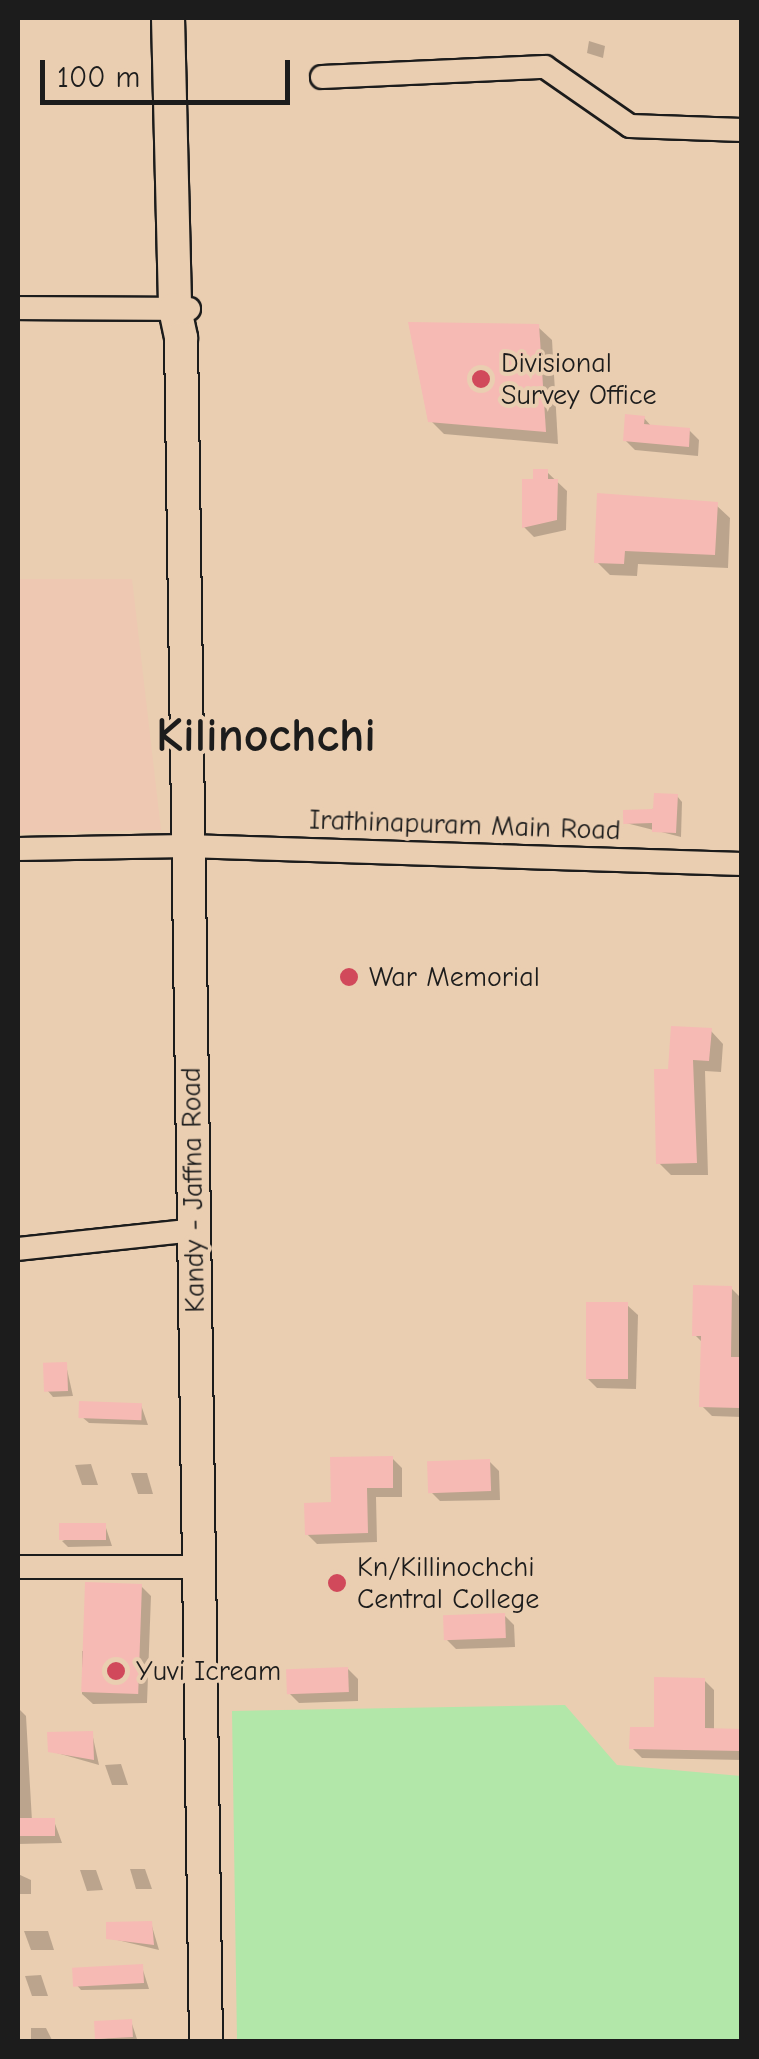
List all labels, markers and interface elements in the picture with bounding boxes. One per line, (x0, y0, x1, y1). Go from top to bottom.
scale bar (45, 40, 295, 102)
text: 100 m (57, 60, 140, 95)
place label: Divisional Survey Office (501, 346, 656, 412)
marker: Divisional Survey Office (470, 368, 492, 390)
district label: Kilinochchi (156, 707, 376, 765)
street label: Irathinapuram Main Road (309, 803, 621, 847)
place label: War Memorial (369, 960, 540, 994)
marker: War Memorial (338, 966, 360, 988)
street label: Kandy - Jaffna Road (174, 1067, 212, 1313)
place label: Kn/Killinochchi Central College (357, 1550, 539, 1616)
marker: Kn/Killinochchi Central College (326, 1572, 348, 1594)
place label: Yuvi Icream (136, 1654, 281, 1688)
marker: Yuvi Icream (105, 1660, 127, 1682)

